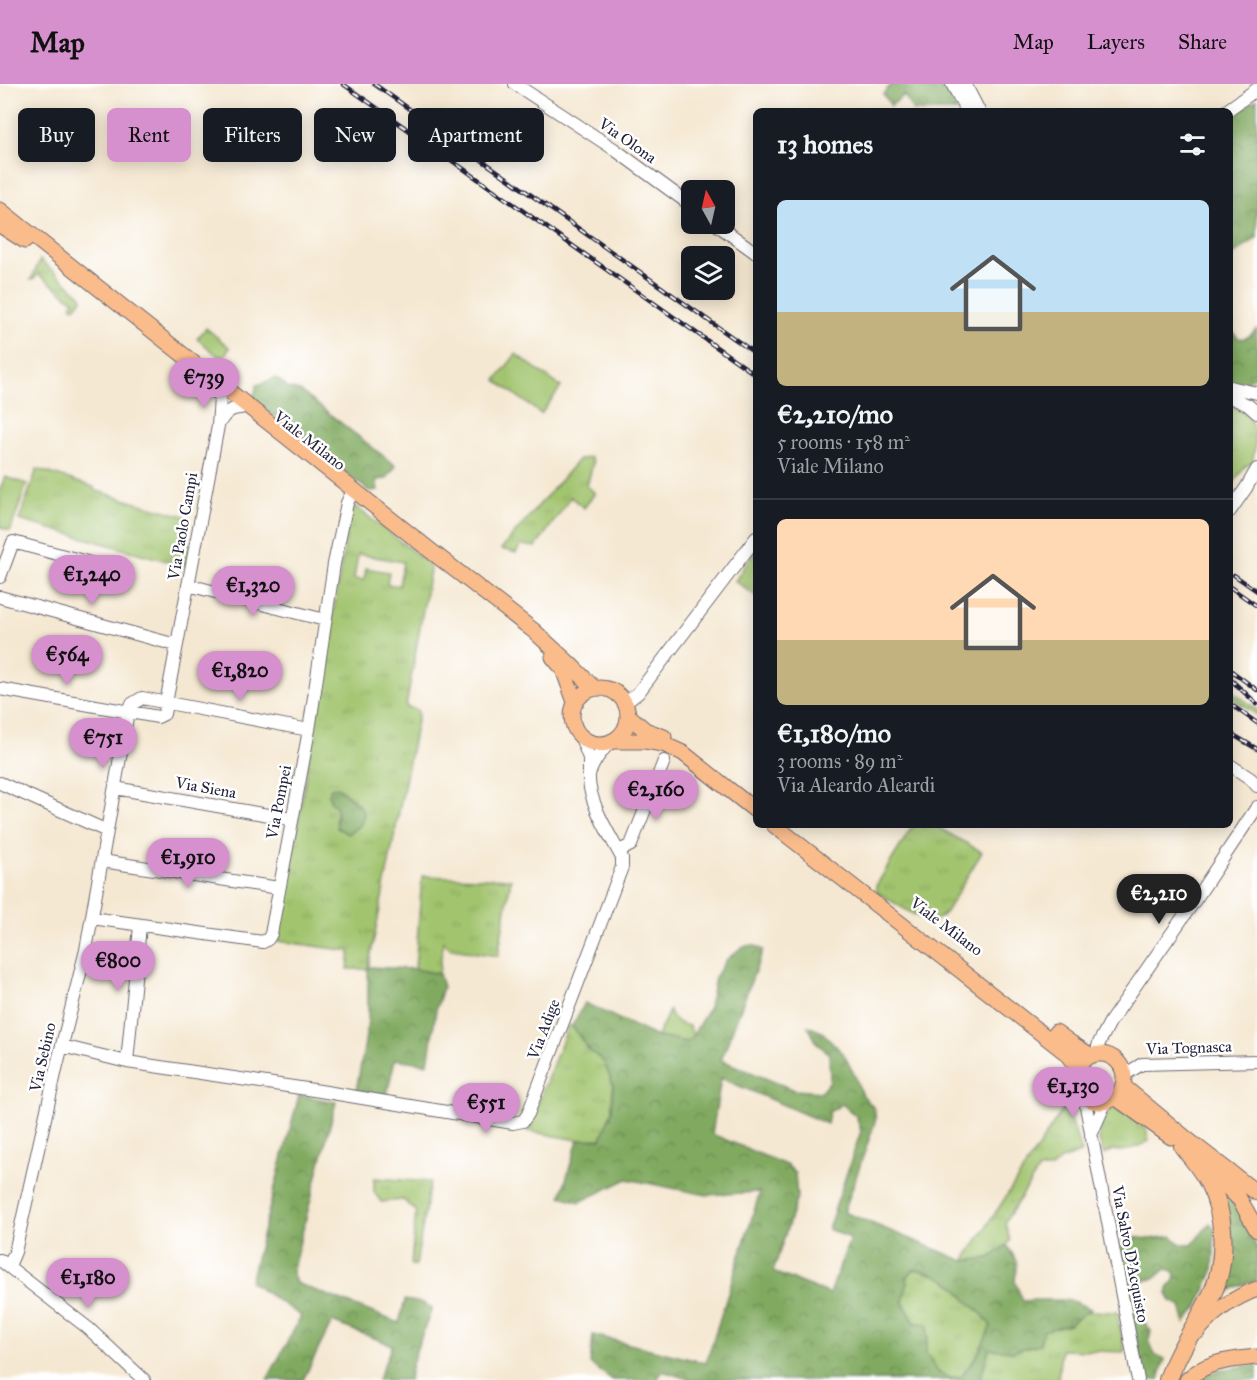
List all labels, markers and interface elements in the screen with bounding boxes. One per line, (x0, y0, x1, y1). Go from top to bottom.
text: Map (30, 25, 85, 60)
text: Map (1013, 29, 1054, 55)
text: Layers (1087, 29, 1145, 55)
text: Share (1178, 29, 1227, 55)
chip: Buy (18, 108, 95, 162)
chip: Rent (107, 108, 191, 162)
chip: Filters (203, 108, 302, 162)
chip: New (314, 108, 396, 162)
chip: Apartment (408, 108, 544, 162)
street label: Via Olona (595, 113, 660, 167)
text: 13 homes (777, 128, 873, 160)
icon: filters (1176, 128, 1209, 161)
north arrow (681, 180, 735, 234)
map controls (681, 180, 735, 300)
icon: home (939, 239, 1047, 347)
button: layers (681, 246, 735, 300)
pin: €739 (168, 358, 240, 409)
text: €739 (183, 365, 225, 389)
text: €2,210/mo (777, 398, 893, 430)
street label: Viale Milano (269, 406, 349, 474)
text: 5 rooms · 158 m² (777, 430, 910, 454)
text: Viale Milano (777, 454, 884, 478)
street label: Via Paolo Campi (164, 470, 201, 582)
pin: €1,240 (43, 555, 141, 606)
icon: home (939, 558, 1047, 666)
text: €1,240 (63, 562, 121, 586)
pin: €1,320 (204, 566, 302, 617)
text: €1,320 (226, 573, 280, 597)
pin: €564 (31, 635, 103, 686)
text: €564 (46, 642, 88, 666)
pin: €1,820 (191, 651, 289, 702)
text: €1,820 (211, 658, 269, 682)
text: €1,180/mo (777, 717, 891, 749)
pin: €751 (67, 718, 139, 769)
text: €751 (83, 725, 123, 749)
text: 3 rooms · 89 m² (777, 749, 902, 773)
street label: Via Pompei (262, 763, 295, 842)
pin: €2,160 (607, 770, 705, 821)
street label: Via Siena (173, 773, 238, 802)
text: Via Aleardo Aleardi (777, 773, 935, 797)
text: €2,160 (627, 777, 685, 801)
pin: €1,910 (139, 838, 237, 889)
text: €1,910 (160, 845, 216, 869)
pin: €2,210 (1110, 874, 1208, 925)
text: €2,210 (1131, 881, 1187, 905)
street label: Viale Milano (906, 892, 987, 960)
pin: €800 (82, 941, 154, 992)
text: €800 (95, 948, 141, 972)
street label: Via Adige (523, 996, 565, 1063)
street label: Via Sebino (25, 1021, 60, 1095)
street label: Via Tognasca (1145, 1037, 1232, 1060)
pin: €1,130 (1024, 1067, 1122, 1118)
text: €1,130 (1047, 1074, 1099, 1098)
pin: €551 (450, 1083, 522, 1134)
text: €551 (467, 1090, 505, 1114)
street label: Via Salvo D'Acquisto (1107, 1183, 1153, 1324)
pin: €1,180 (39, 1258, 137, 1309)
text: €1,180 (60, 1265, 116, 1289)

